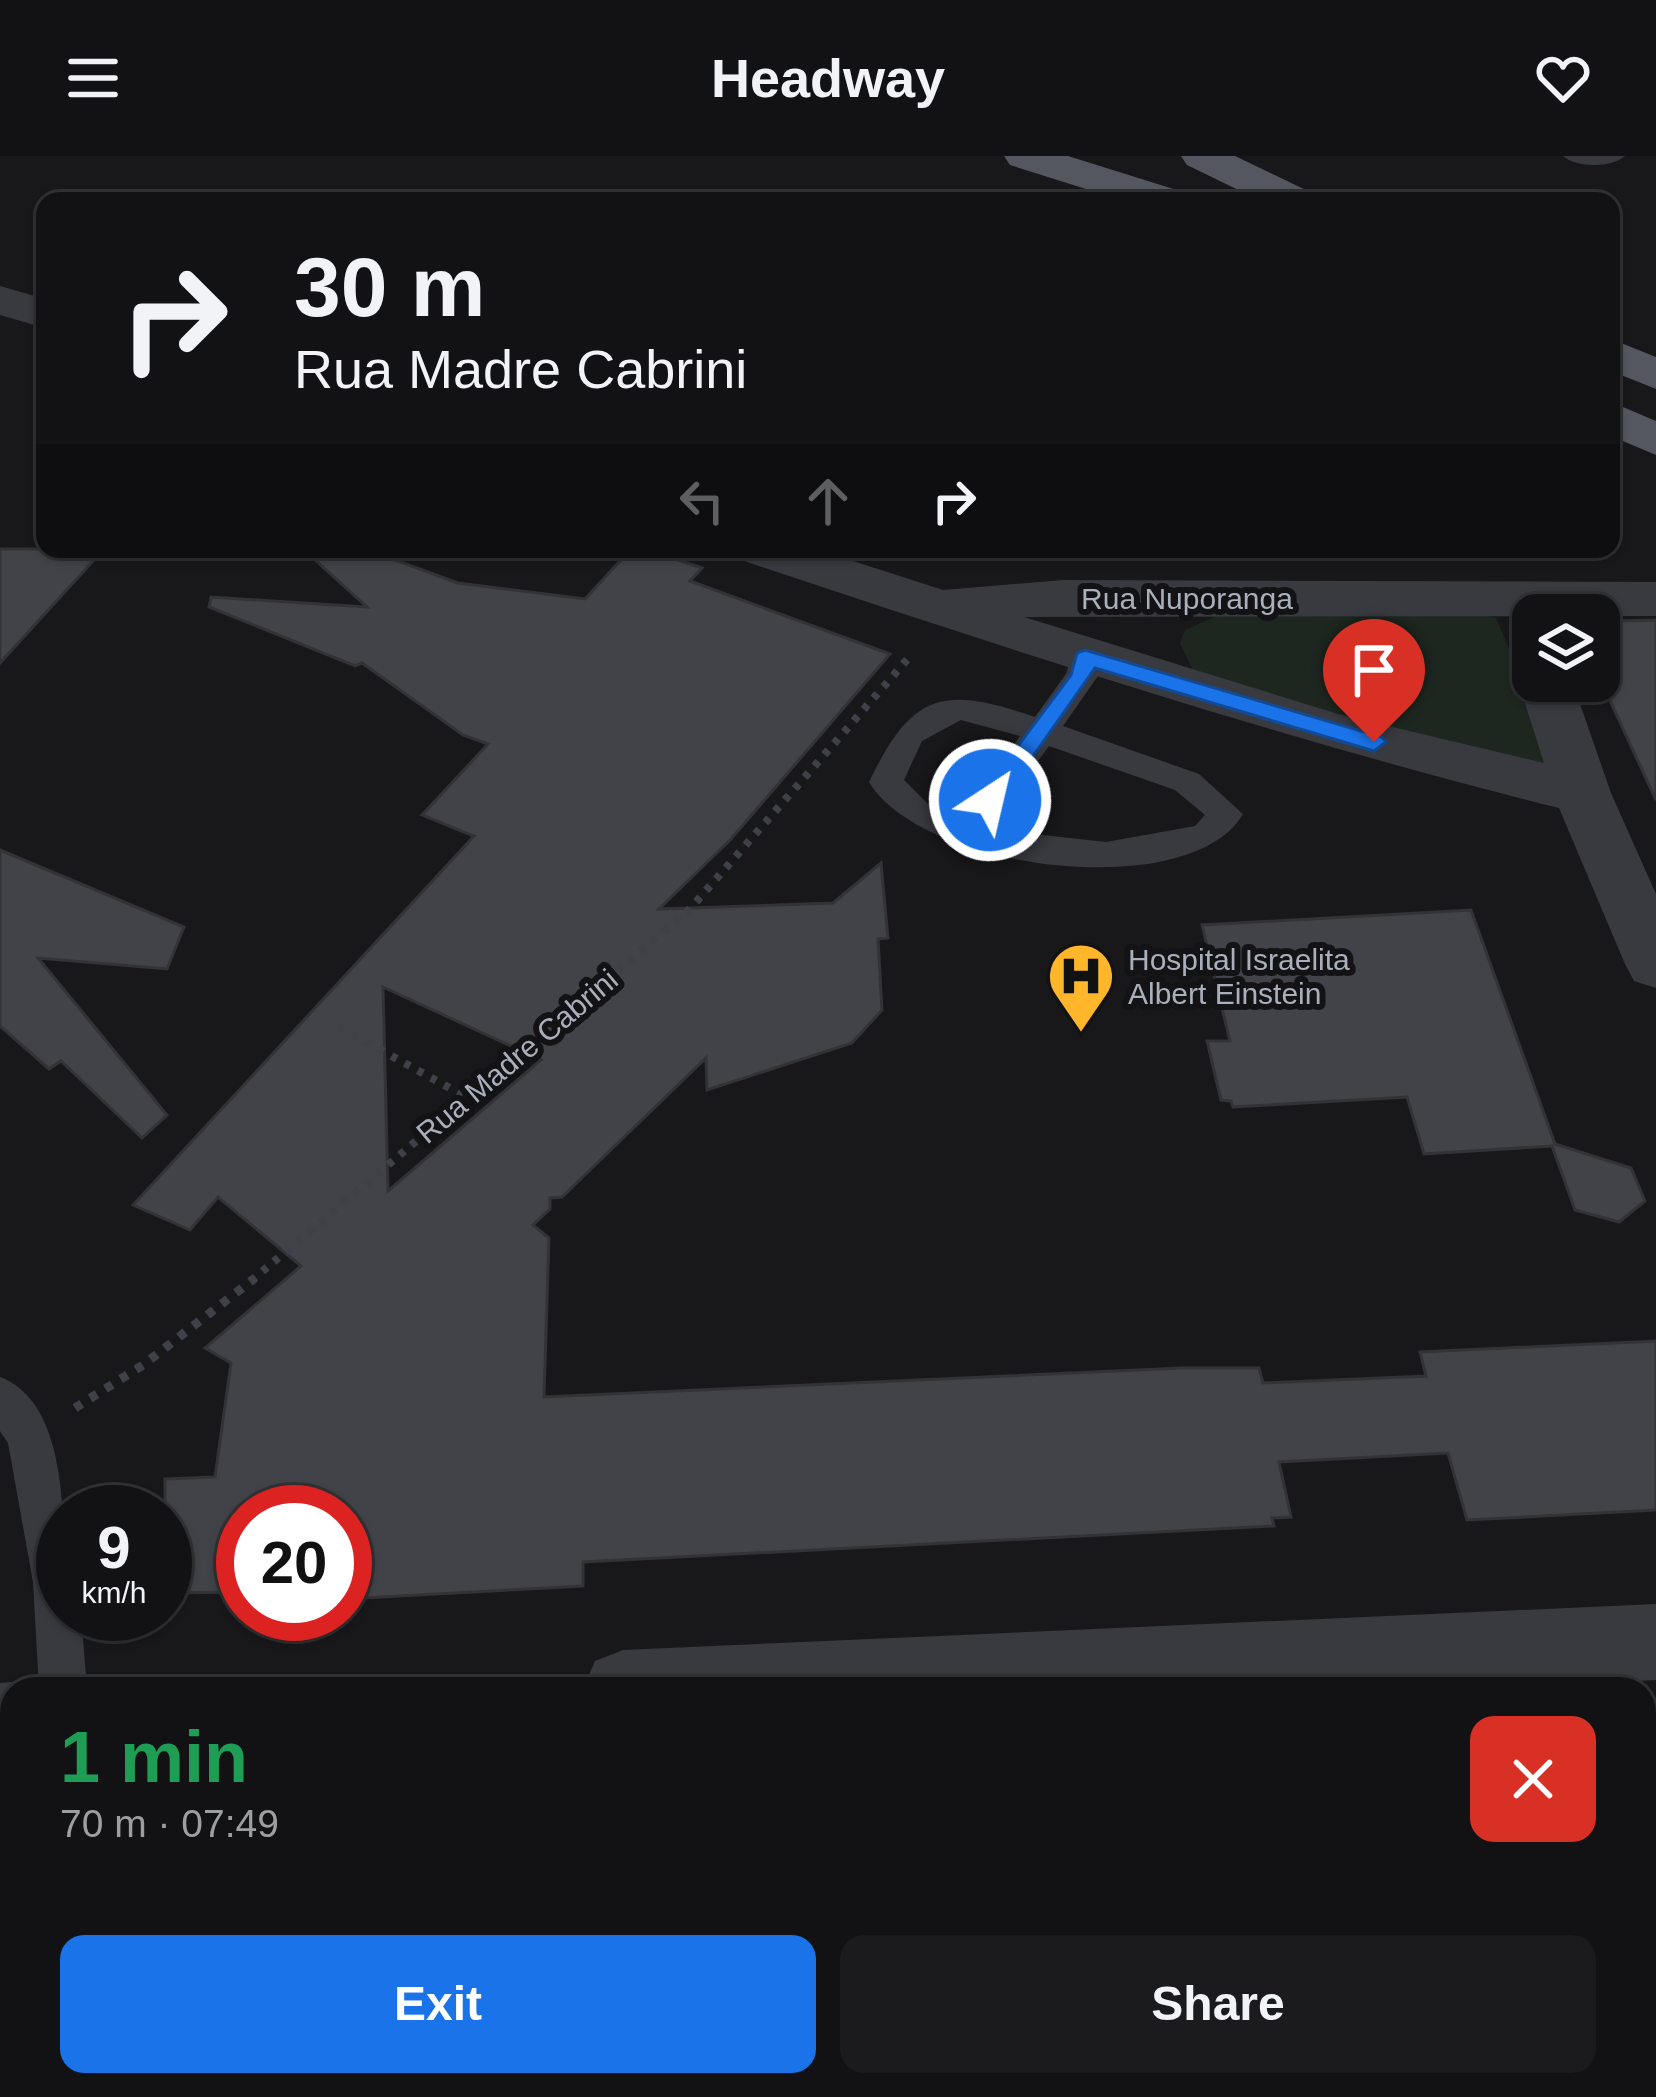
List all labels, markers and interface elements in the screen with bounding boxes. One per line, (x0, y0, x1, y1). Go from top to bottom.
icon: menu (60, 45, 126, 111)
icon: heart (1530, 45, 1596, 111)
text: Headway (711, 48, 945, 108)
icon: right (96, 240, 252, 396)
text: 30 m (294, 240, 485, 334)
text: Rua Madre Cabrini (294, 339, 747, 399)
icon: left (669, 468, 735, 534)
icon: ahead (795, 468, 861, 534)
icon: right (921, 468, 987, 534)
street label: Rua Nuporanga (1081, 582, 1293, 615)
map controls (1512, 594, 1620, 702)
button: layers (1512, 594, 1620, 702)
pin (1323, 619, 1425, 742)
icon: arrive (1341, 637, 1407, 703)
position arrow (927, 737, 1053, 863)
hospital icon: Hospital Israelita Albert Einstein (1046, 941, 1116, 1035)
place label: Hospital Israelita Albert Einstein (1128, 943, 1350, 1010)
street label: Rua Madre Cabrini (410, 962, 624, 1150)
speed limit sign: 20 (216, 1485, 372, 1641)
text: 9 (97, 1514, 131, 1581)
text: km/h (81, 1576, 147, 1609)
button: close (1470, 1716, 1596, 1842)
text: 1 min (60, 1717, 248, 1797)
text: 70 m · 07:49 (60, 1802, 279, 1845)
button: Exit (60, 1935, 816, 2073)
button: Share (840, 1935, 1596, 2073)

